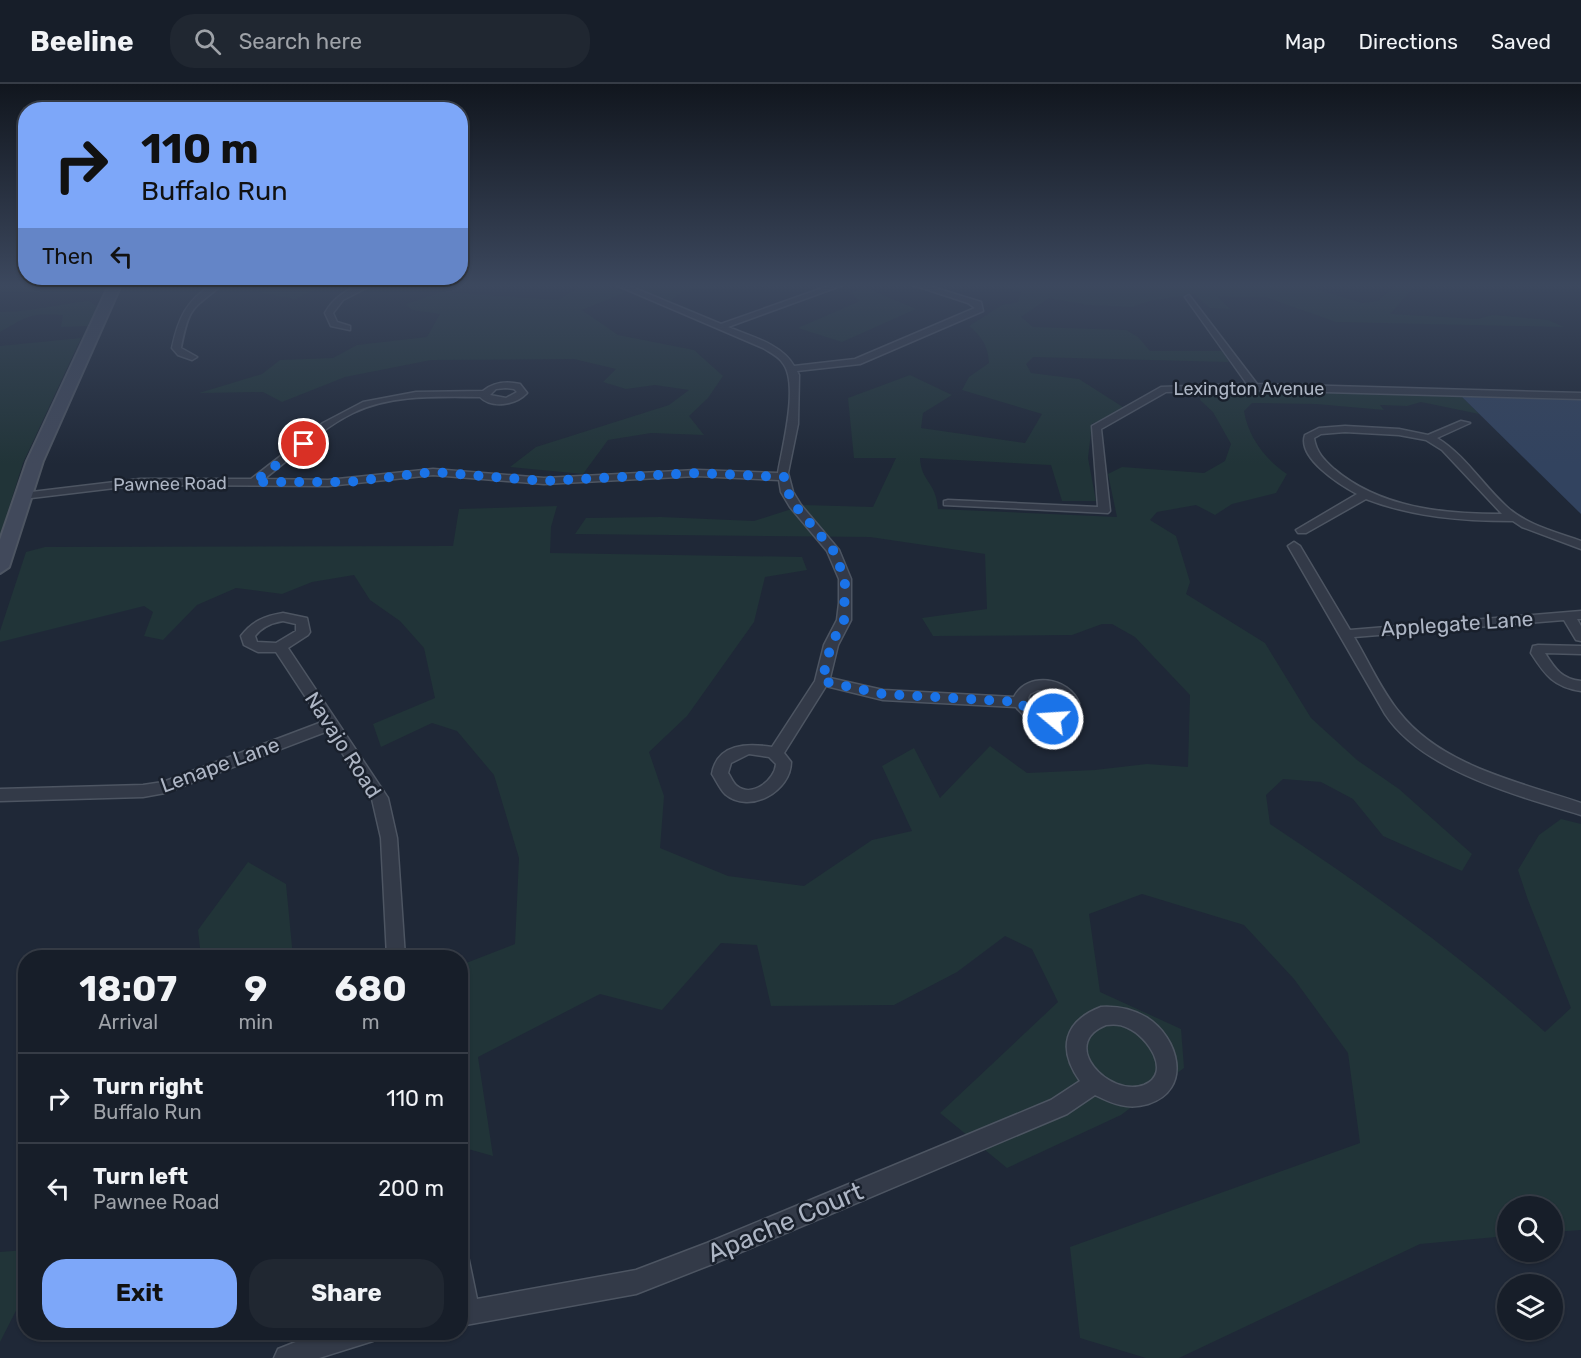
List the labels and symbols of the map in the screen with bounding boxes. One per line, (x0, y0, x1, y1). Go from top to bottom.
street label: Lexington Avenue (1174, 378, 1324, 400)
pin (278, 418, 329, 469)
street label: Pawnee Road (113, 472, 227, 496)
street label: Applegate Lane (1380, 606, 1534, 641)
street label: Navajo Road (300, 687, 387, 802)
position arrow (1021, 687, 1085, 751)
street label: Lenape Lane (157, 731, 283, 798)
street label: Apache Court (703, 1176, 868, 1269)

